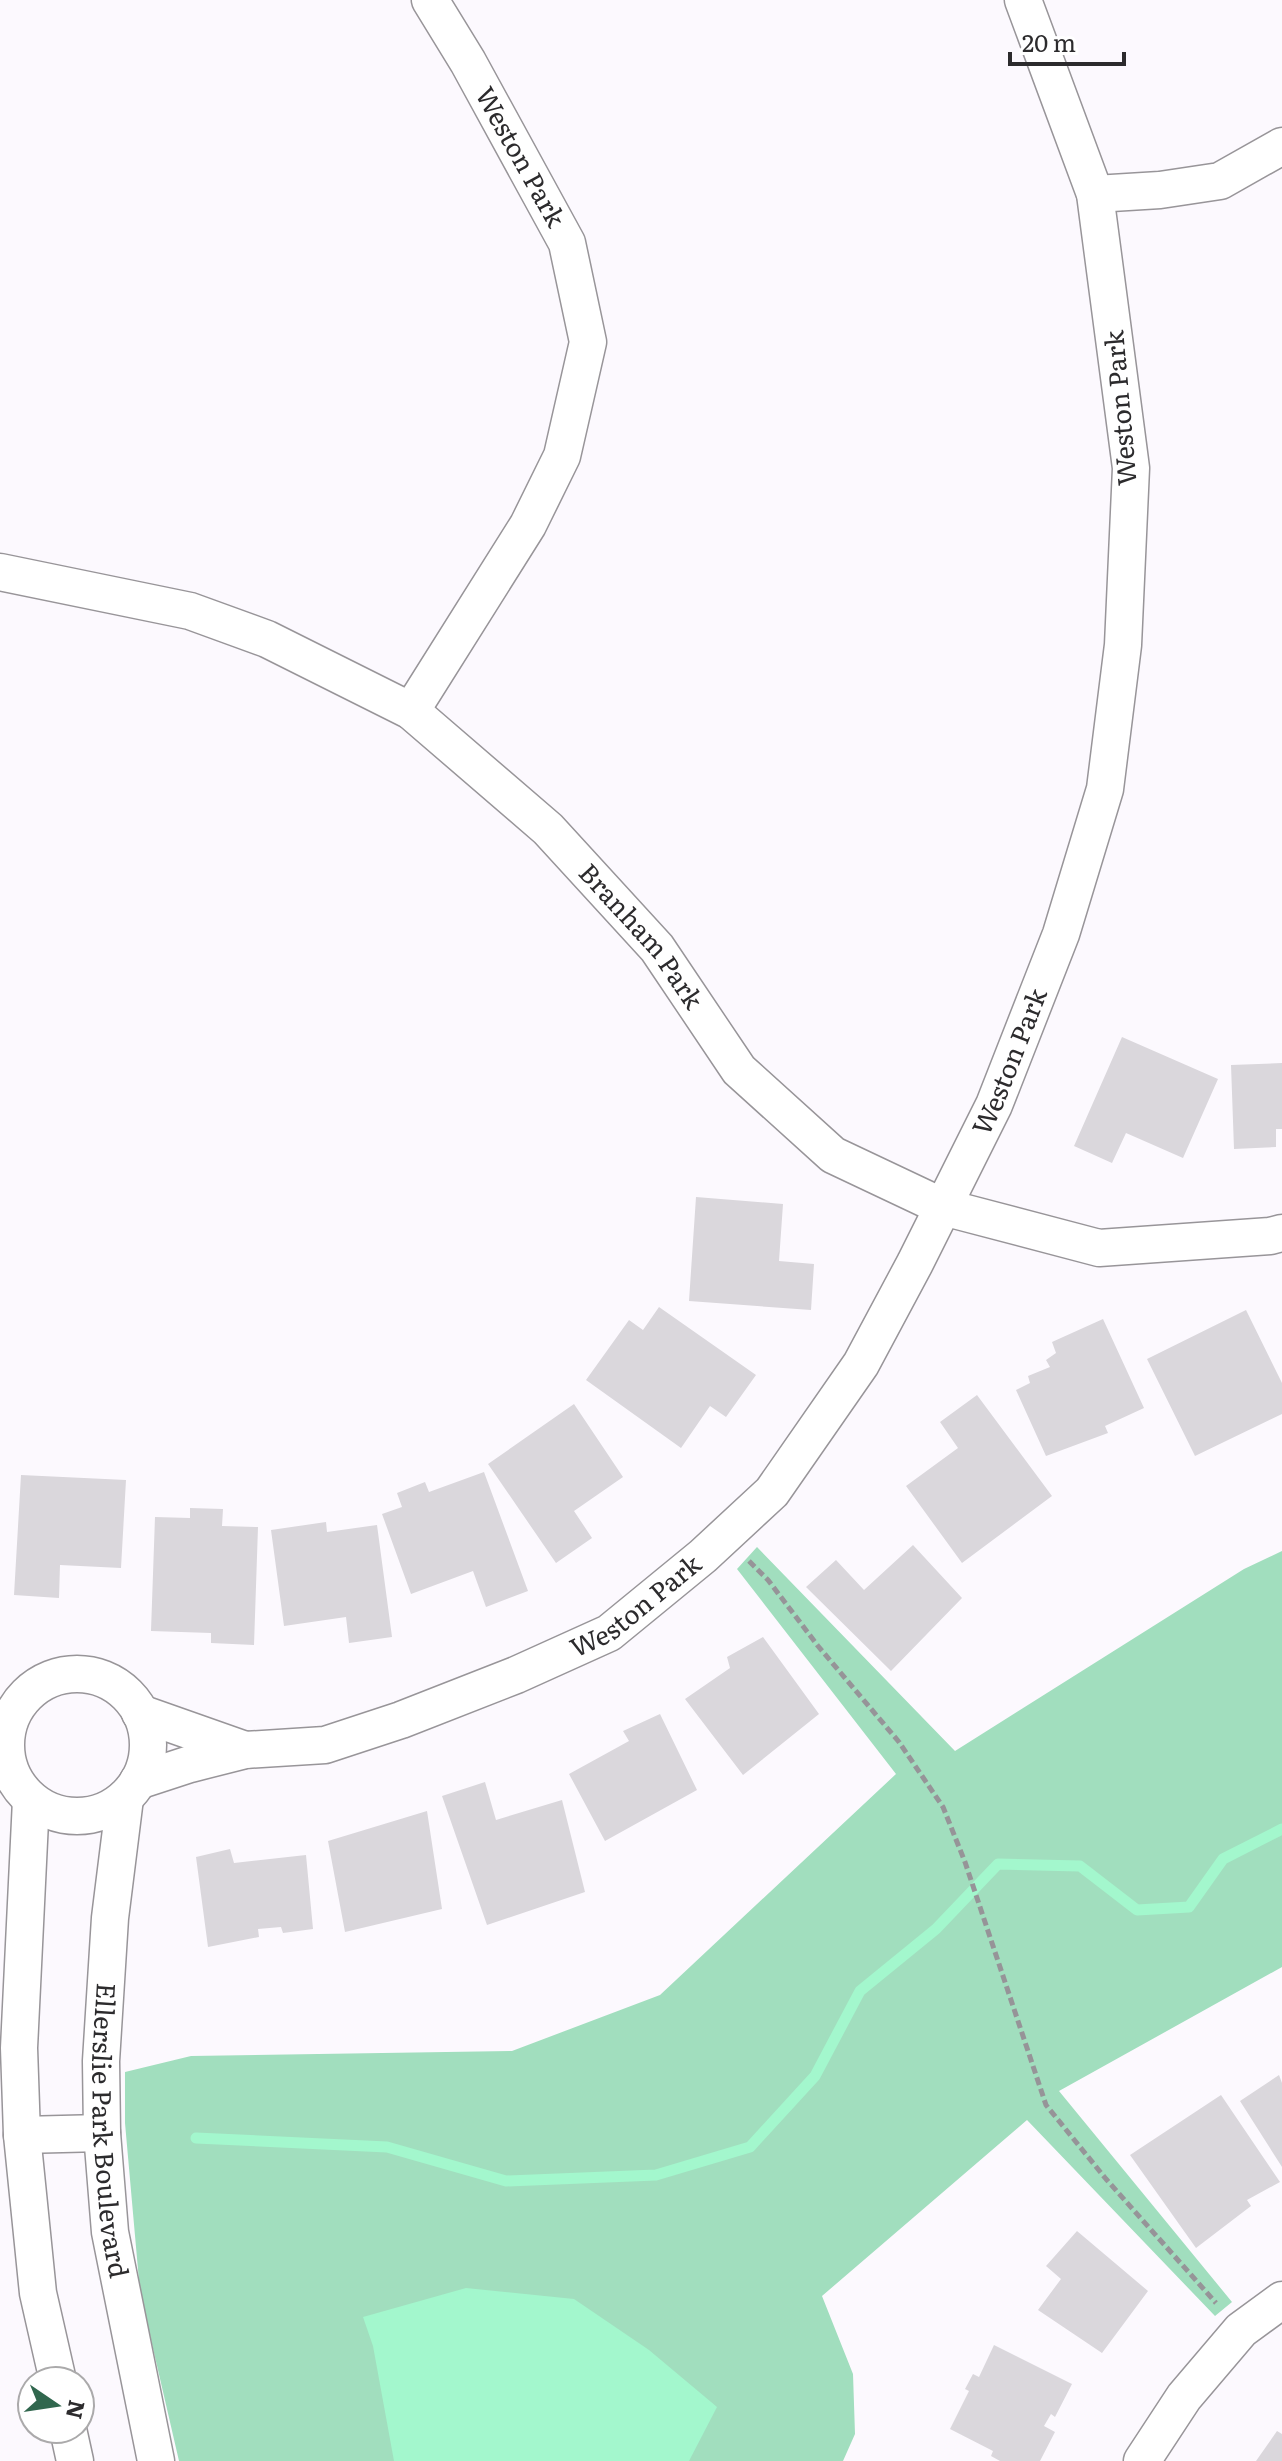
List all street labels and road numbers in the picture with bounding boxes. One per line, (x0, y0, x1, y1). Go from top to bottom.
street label: Weston Park (467, 78, 577, 234)
street label: Weston Park (1092, 328, 1145, 487)
street label: Branham Park (571, 853, 715, 1017)
street label: Weston Park (960, 981, 1055, 1141)
street label: Weston Park (563, 1543, 709, 1665)
street label: Ellerslie Park Boulevard (84, 1982, 141, 2281)

